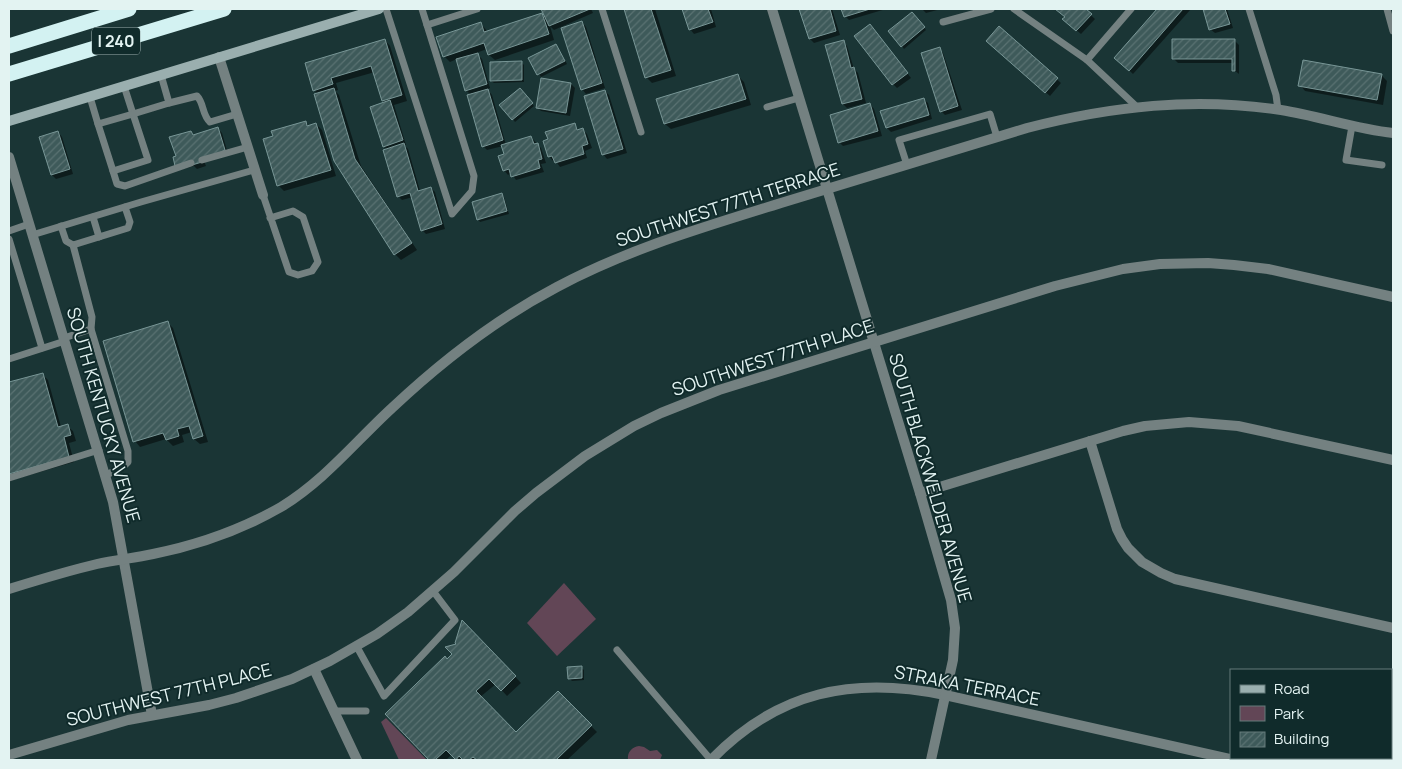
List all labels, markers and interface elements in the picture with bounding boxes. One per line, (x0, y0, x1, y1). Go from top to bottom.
road number: I 240 (92, 27, 140, 54)
street label: SOUTHWEST 77TH TERRACE (613, 156, 843, 252)
street label: SOUTH KENTUCKY AVENUE (62, 304, 146, 525)
street label: SOUTHWEST 77TH PLACE (669, 313, 877, 401)
street label: SOUTH BLACKWELDER AVENUE (884, 350, 978, 605)
street label: SOUTHWEST 77TH PLACE (64, 657, 274, 731)
street label: STRAKA TERRACE (892, 659, 1042, 711)
legend (1230, 669, 1392, 759)
text: Road (1274, 678, 1310, 699)
text: Park (1274, 703, 1304, 724)
text: Building (1274, 728, 1329, 749)

